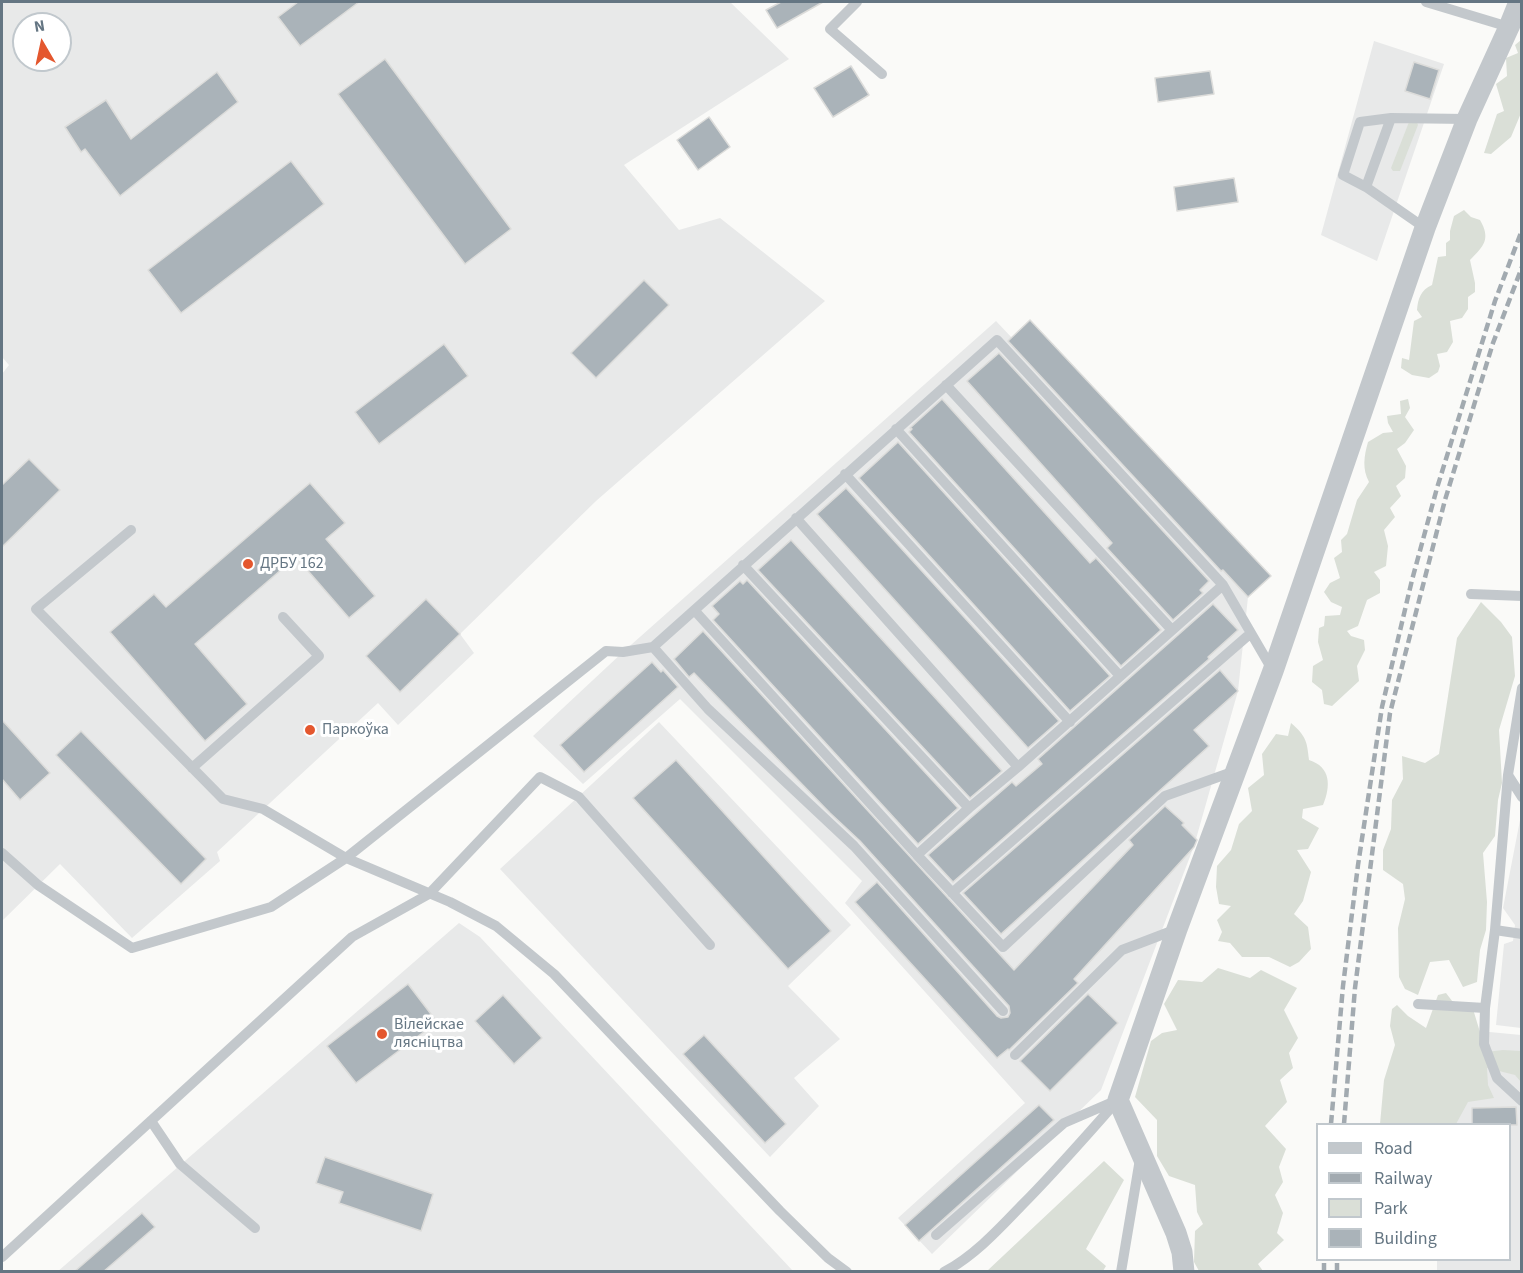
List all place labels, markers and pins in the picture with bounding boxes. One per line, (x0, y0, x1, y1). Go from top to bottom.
place label: ДРБУ 162 (260, 554, 324, 574)
marker: ДРБУ 162 (241, 557, 255, 571)
place label: Паркоўка (322, 720, 389, 740)
marker: Паркоўка (303, 723, 317, 737)
place label: Вілейскае лясніцтва (394, 1015, 464, 1053)
marker: Вілейскае лясніцтва (375, 1027, 389, 1041)

